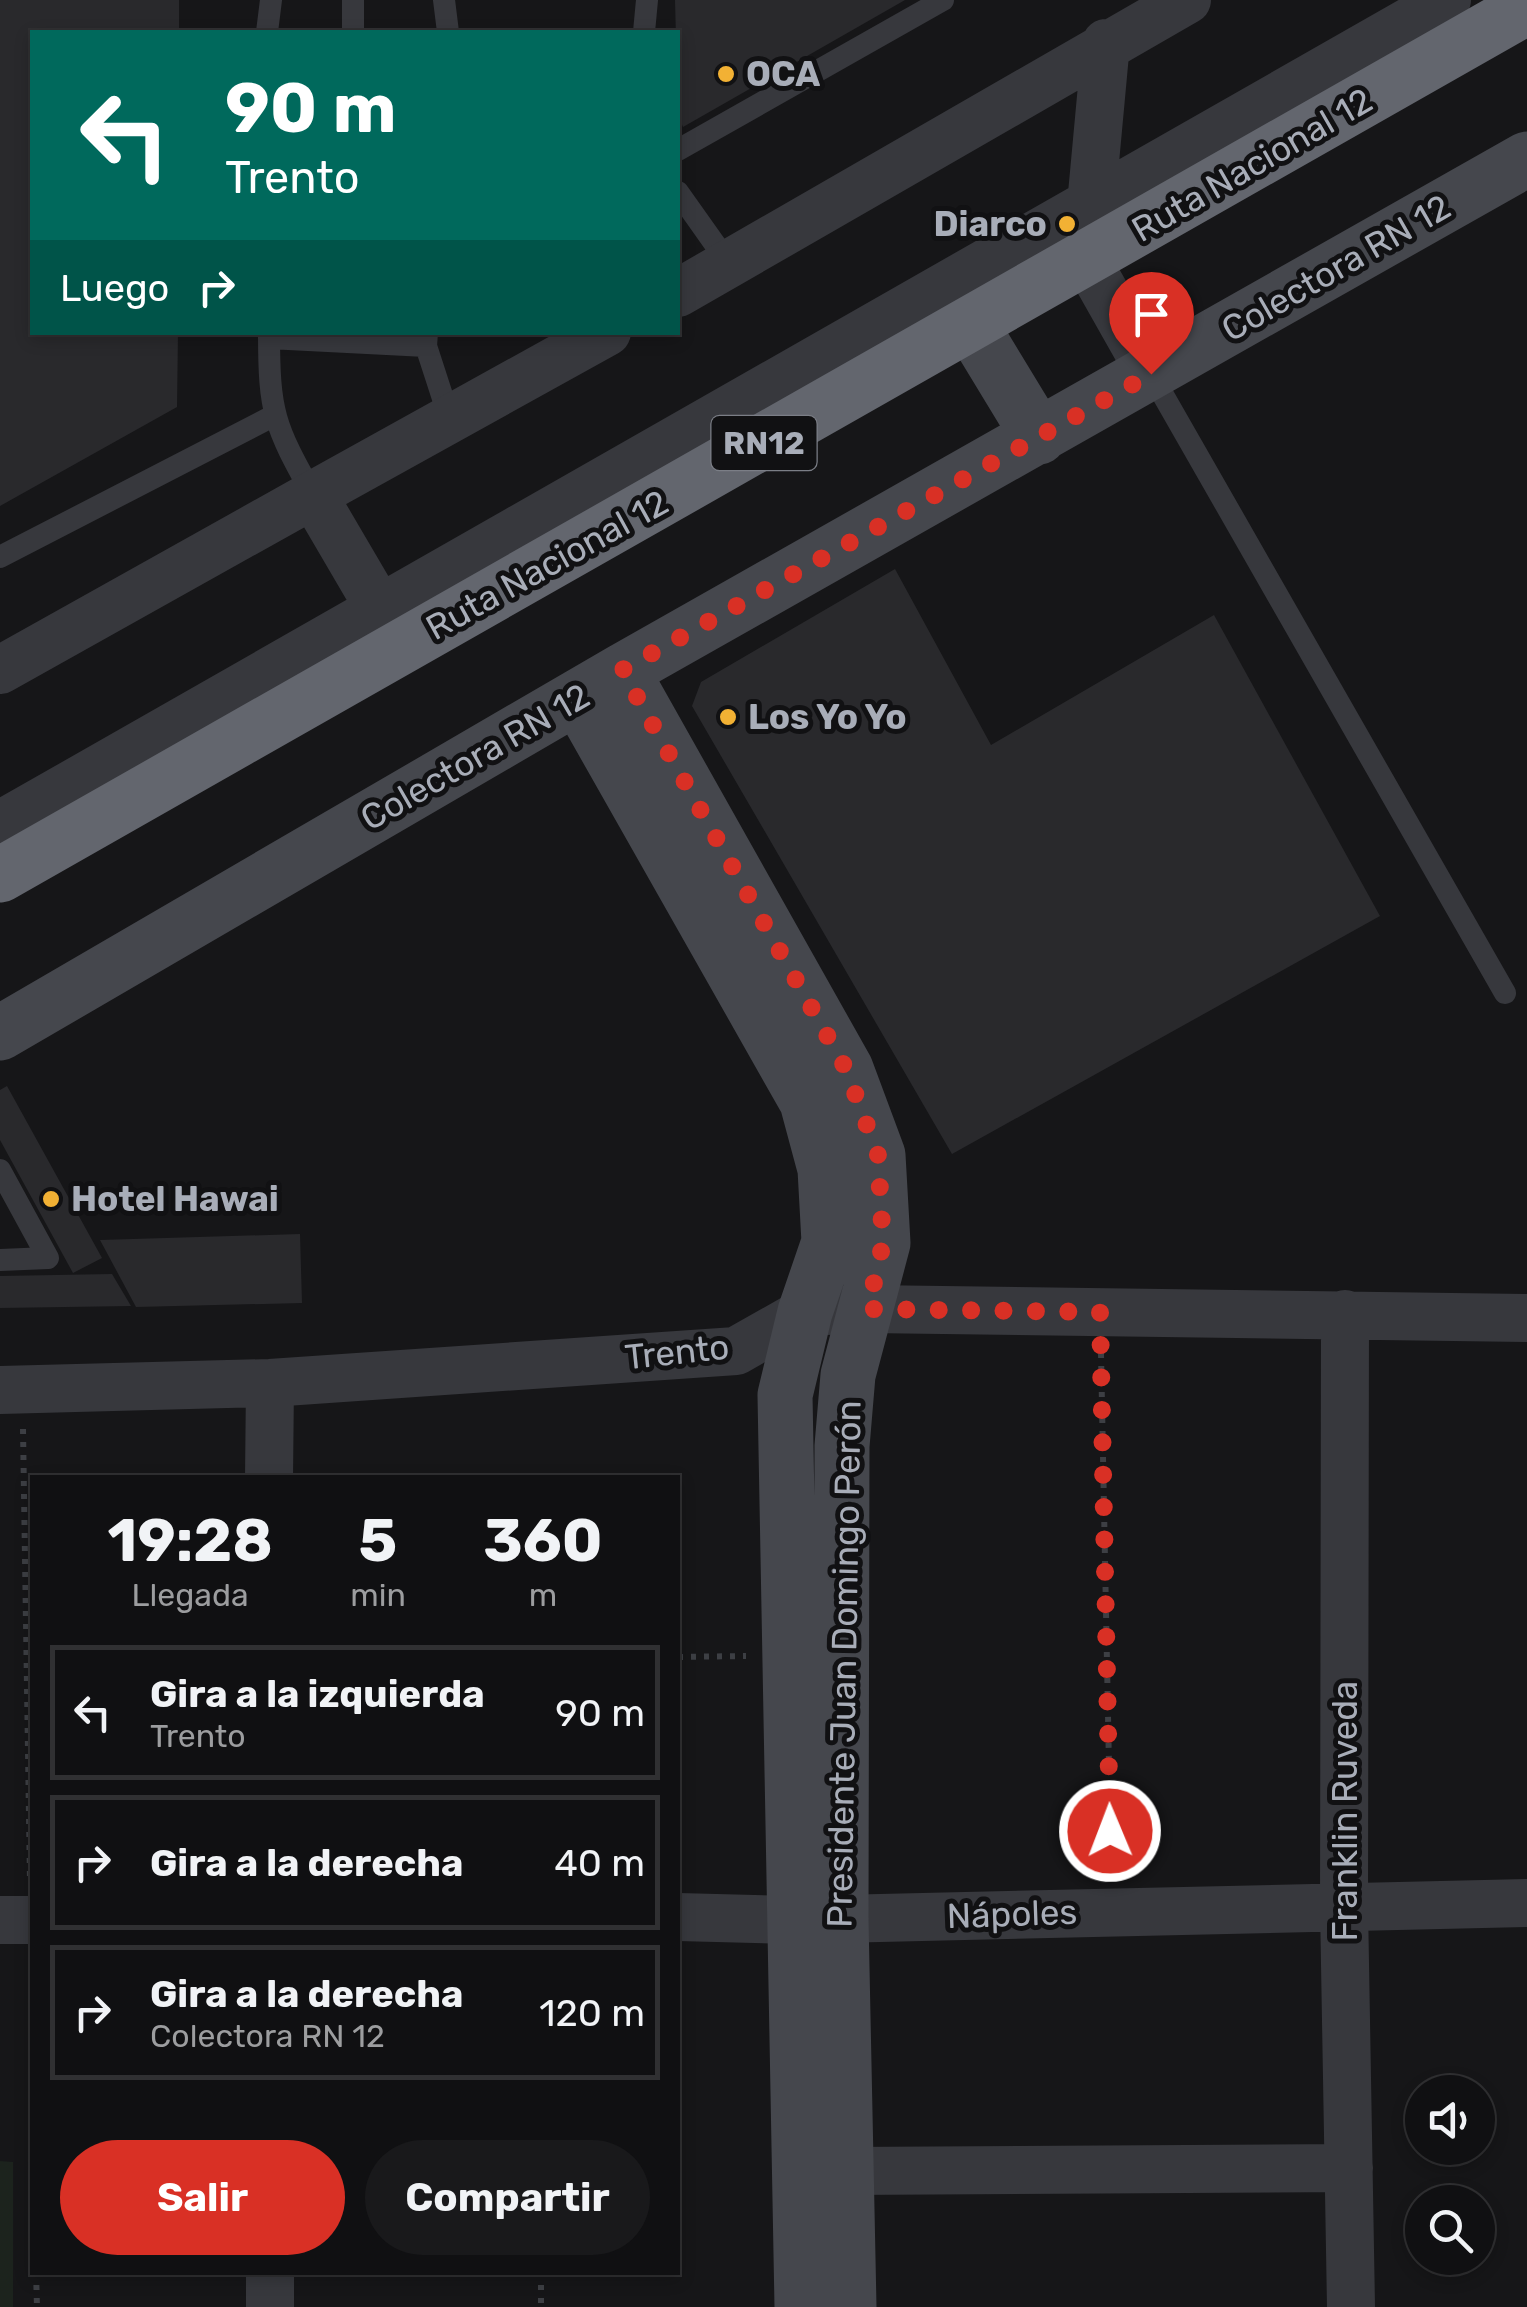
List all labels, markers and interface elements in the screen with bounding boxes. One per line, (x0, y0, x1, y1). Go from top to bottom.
place label: OCA (746, 53, 820, 95)
marker: OCA (715, 63, 737, 85)
text: 90 m (225, 67, 397, 150)
icon: left (60, 70, 190, 200)
street label: Ruta Nacional 12 (1124, 79, 1380, 251)
text: Trento (225, 151, 360, 204)
street label: Colectora RN 12 (1214, 186, 1458, 350)
place label: Diarco (934, 203, 1047, 245)
marker: Diarco (1056, 213, 1078, 235)
icon: right (189, 260, 244, 315)
text: Luego (60, 265, 169, 311)
pin (1109, 272, 1194, 375)
icon: arrive (1124, 287, 1179, 342)
road number: RN12 (712, 416, 816, 470)
street label: Ruta Nacional 12 (419, 481, 675, 649)
street label: Colectora RN 12 (353, 675, 597, 839)
place label: Los Yo Yo (748, 696, 907, 738)
marker: Los Yo Yo (717, 706, 739, 728)
place label: Hotel Hawai (71, 1178, 279, 1220)
marker: Hotel Hawai (40, 1188, 62, 1210)
street label: Trento (623, 1326, 731, 1378)
street label: Presidente Juan Domingo Perón (818, 1400, 870, 1928)
text: 19:28 (107, 1505, 273, 1576)
text: 5 (359, 1505, 397, 1576)
text: 360 (483, 1505, 603, 1576)
text: Llegada (132, 1576, 249, 1614)
text: min (350, 1576, 406, 1614)
text: m (529, 1576, 557, 1614)
text: Gira a la izquierda (150, 1671, 485, 1717)
street label: Franklin Ruveda (1324, 1681, 1366, 1941)
icon: left (65, 1685, 120, 1740)
text: 90 m (555, 1690, 645, 1736)
text: Trento (150, 1717, 246, 1755)
position arrow (1058, 1779, 1162, 1883)
icon: right (65, 1835, 120, 1890)
text: Gira a la derecha (150, 1840, 463, 1886)
text: 40 m (554, 1840, 645, 1886)
street label: Nápoles (946, 1891, 1078, 1937)
text: Gira a la derecha (150, 1971, 463, 2017)
icon: right (65, 1985, 120, 2040)
text: 120 m (539, 1990, 645, 2036)
text: Colectora RN 12 (150, 2017, 385, 2055)
map controls (1405, 2075, 1495, 2275)
button: sound (1405, 2075, 1495, 2165)
button: Salir (60, 2140, 345, 2255)
button: Compartir (365, 2140, 650, 2255)
button: search (1405, 2185, 1495, 2275)

